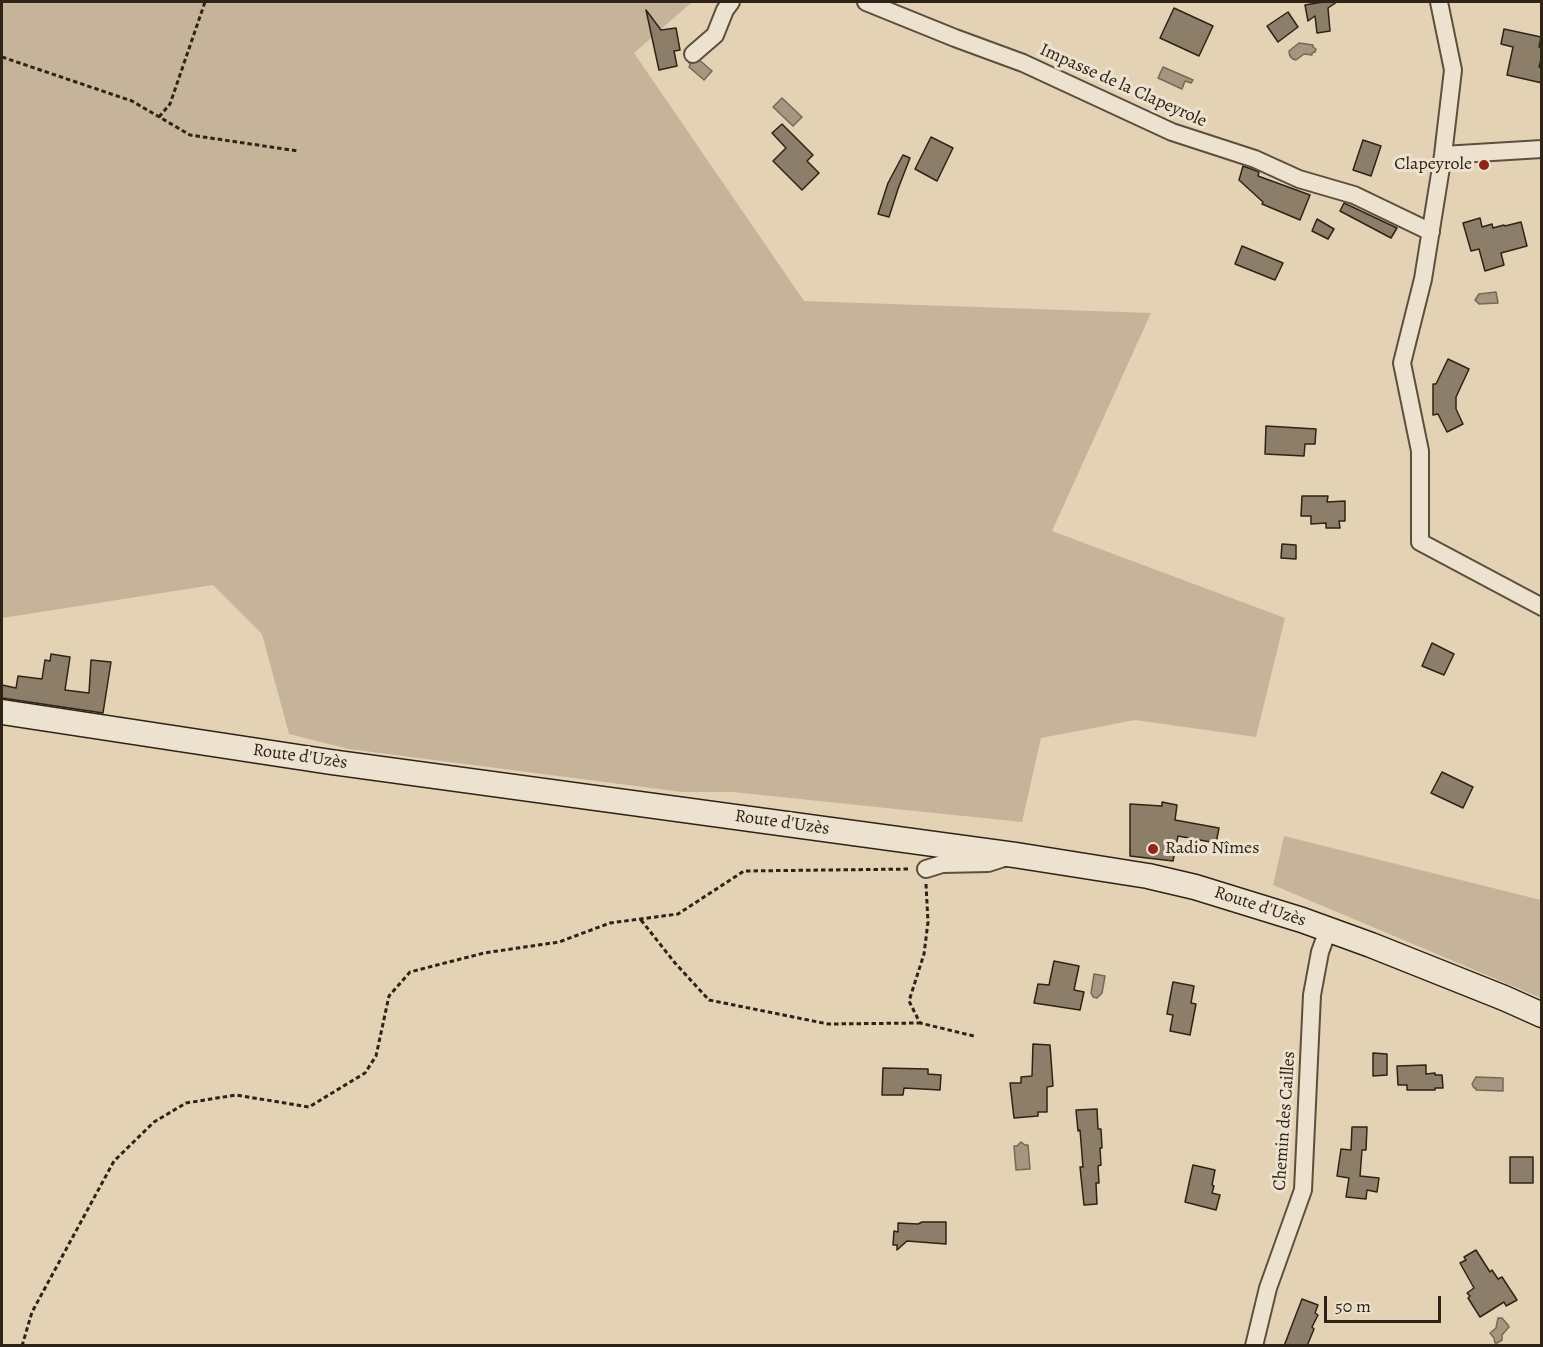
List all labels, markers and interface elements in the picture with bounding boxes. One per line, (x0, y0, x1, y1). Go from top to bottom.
street label: Impasse de la Clapeyrole (1036, 39, 1210, 133)
place label: Clapeyrole (1394, 154, 1472, 176)
marker: Clapeyrole (1477, 158, 1491, 172)
street label: Route d'Uzès (251, 740, 349, 774)
street label: Route d'Uzès (733, 806, 831, 840)
place label: Radio Nîmes (1165, 838, 1259, 860)
marker: Radio Nîmes (1146, 842, 1160, 856)
street label: Route d'Uzès (1211, 882, 1309, 932)
street label: Chemin des Cailles (1269, 1051, 1301, 1191)
scale bar (1327, 1284, 1444, 1322)
text: 50 m (1335, 1294, 1371, 1318)

